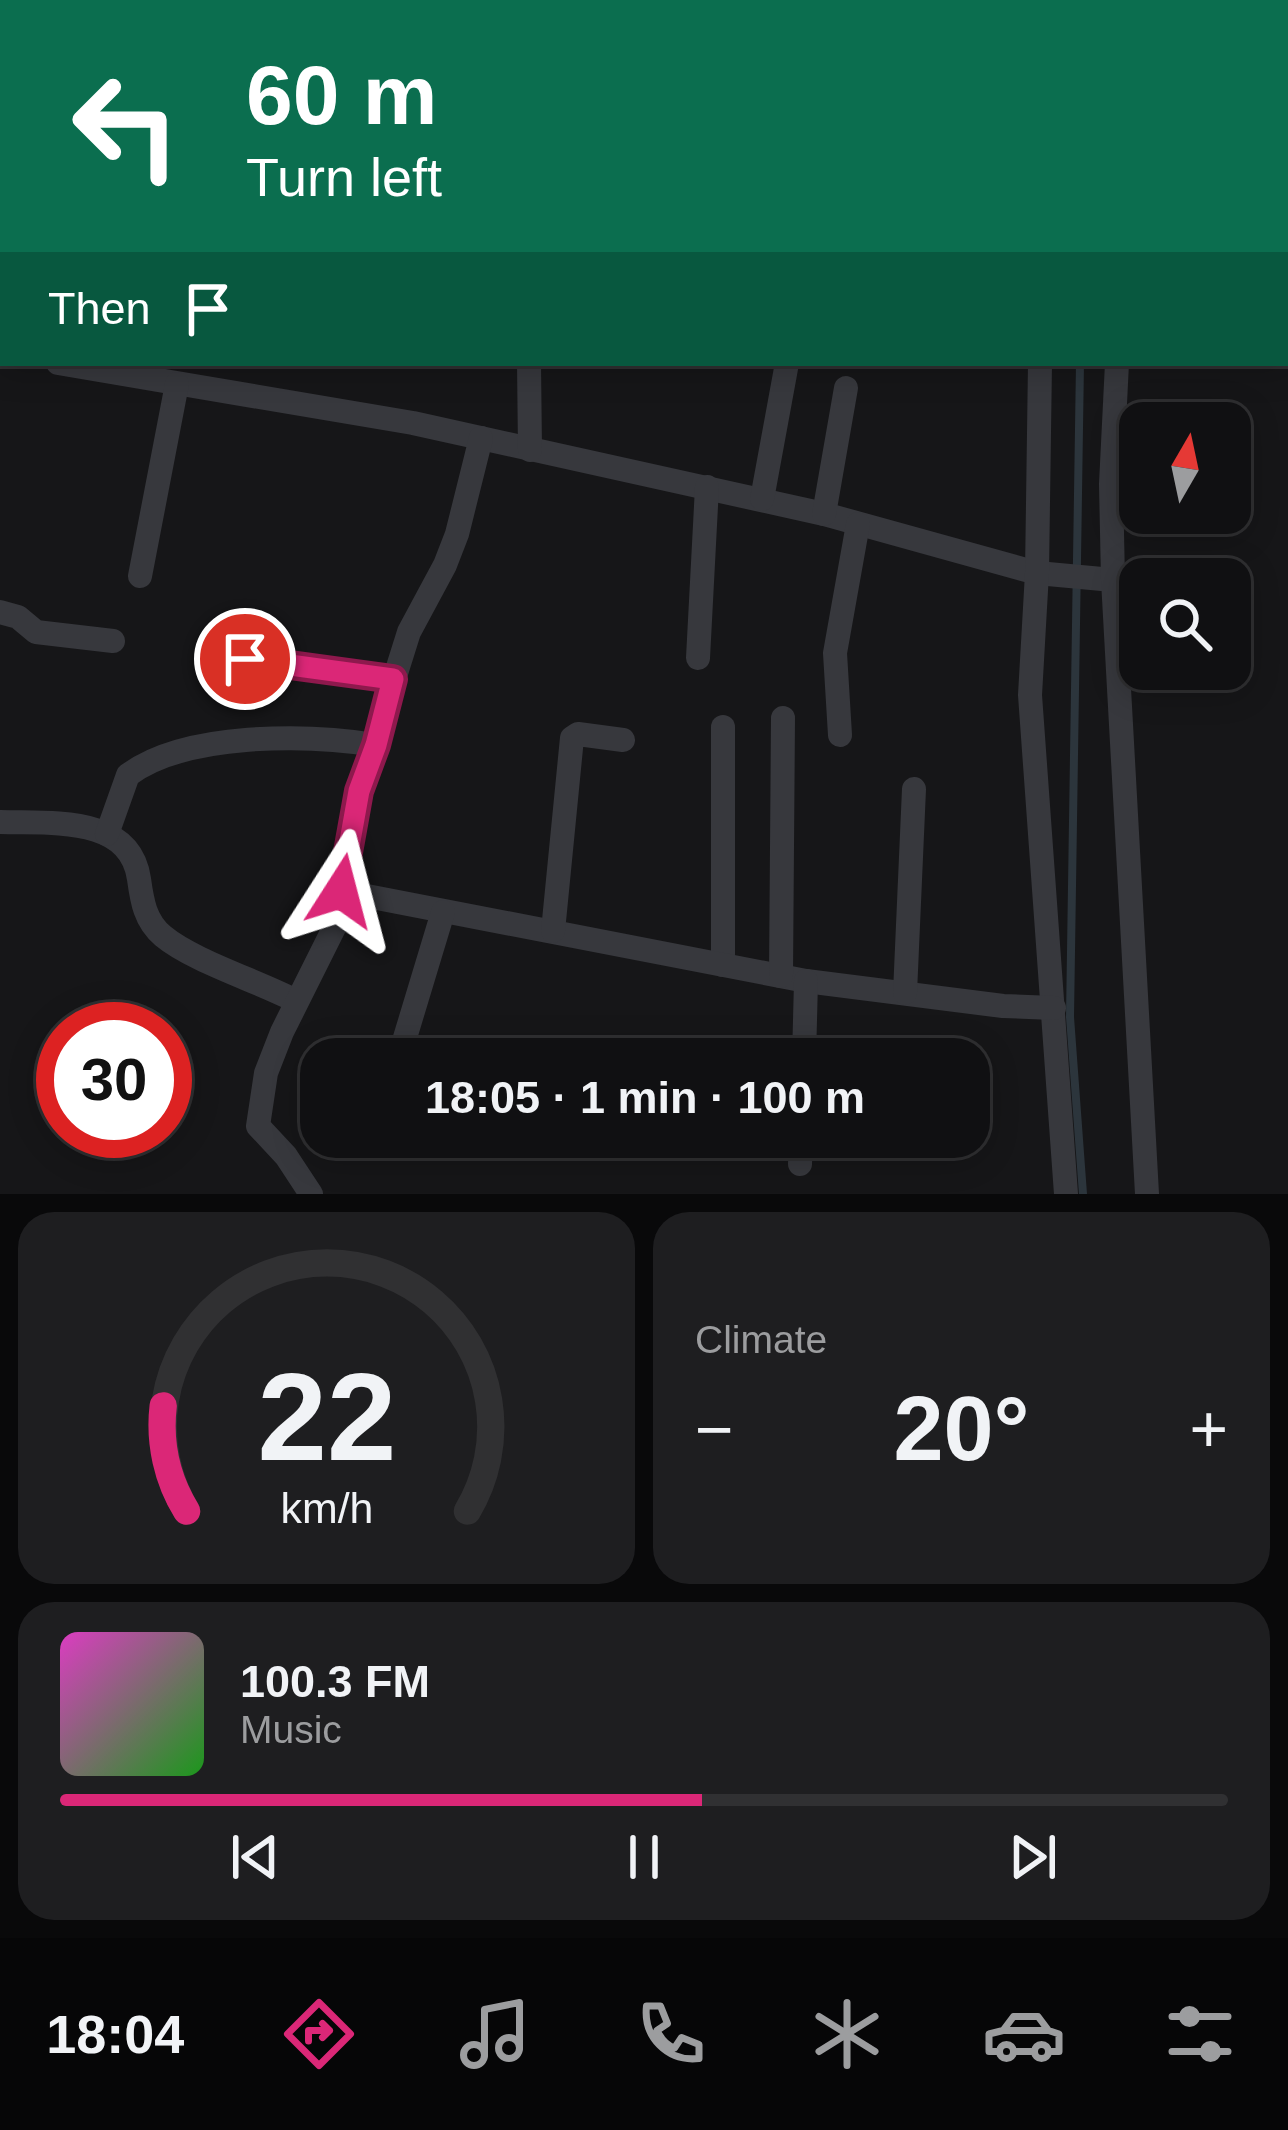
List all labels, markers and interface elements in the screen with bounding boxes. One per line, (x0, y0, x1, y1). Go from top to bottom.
icon: left (48, 48, 204, 204)
text: 60 m (246, 48, 437, 142)
text: Turn left (246, 147, 442, 207)
icon: arrive (175, 276, 241, 342)
text: Then (48, 283, 151, 334)
north arrow (1119, 402, 1251, 534)
map controls (1119, 402, 1251, 690)
button: search (1119, 558, 1251, 690)
pin (194, 608, 296, 710)
icon: arrive (212, 626, 278, 692)
position arrow (278, 828, 404, 954)
speed limit sign: 30 (36, 1002, 192, 1158)
text: 18:05 · 1 min · 100 m (425, 1072, 865, 1123)
text: Climate (695, 1318, 827, 1361)
text: 22 (257, 1347, 396, 1486)
text: 20° (893, 1379, 1030, 1479)
text: − (695, 1392, 734, 1466)
text: + (1189, 1392, 1228, 1466)
text: km/h (280, 1484, 373, 1532)
text: 100.3 FM (240, 1656, 430, 1707)
text: Music (240, 1708, 342, 1751)
icon: previous (222, 1824, 288, 1890)
icon: pause (611, 1824, 677, 1890)
icon: next (1000, 1824, 1066, 1890)
icon: directions (277, 1992, 361, 2076)
icon: music (453, 1992, 537, 2076)
icon: phone (629, 1992, 713, 2076)
icon: climate (805, 1992, 889, 2076)
icon: car (982, 1992, 1066, 2076)
icon: filters (1158, 1992, 1242, 2076)
text: 18:04 (46, 2004, 184, 2064)

